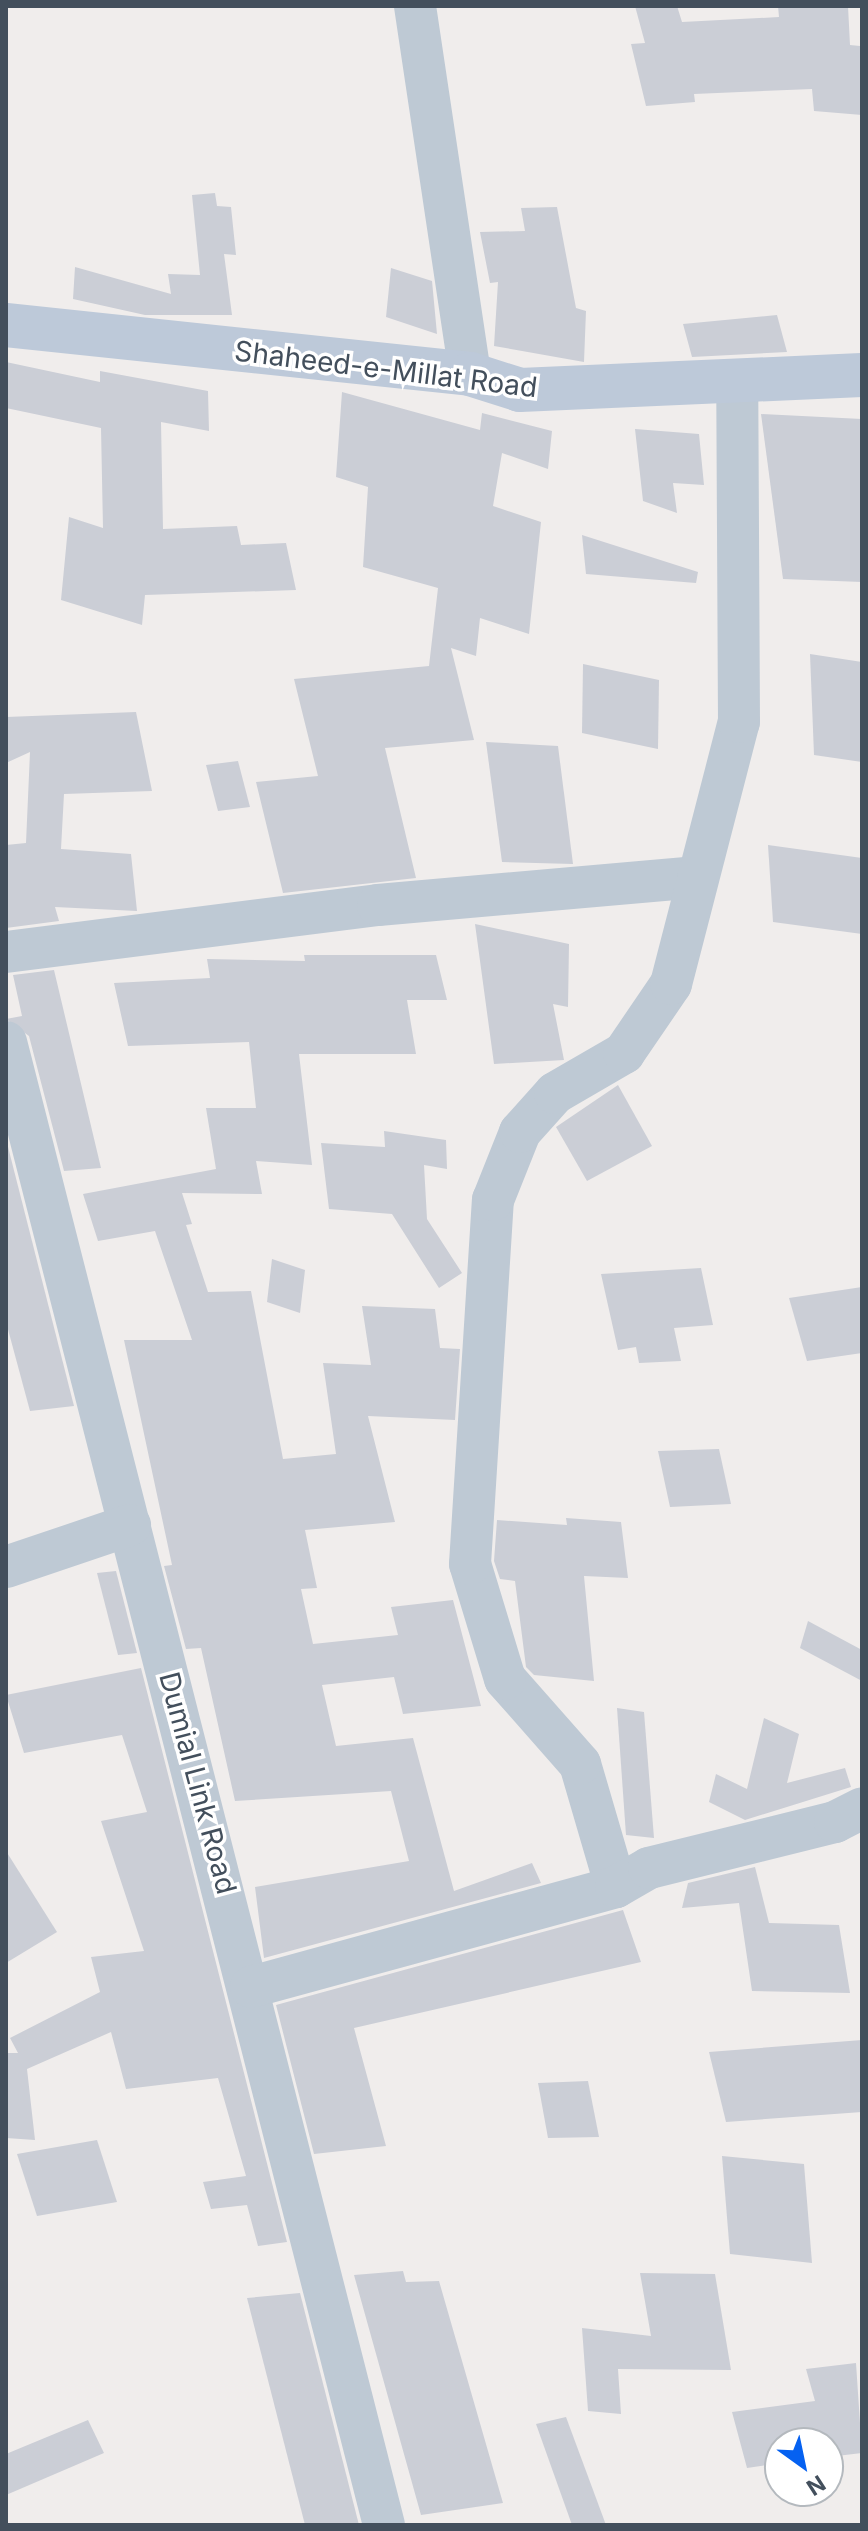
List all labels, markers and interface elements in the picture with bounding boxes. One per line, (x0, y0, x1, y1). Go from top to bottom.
street label: Shaheed-e-Millat Road (233, 334, 539, 404)
street label: Dumial Link Road (152, 1668, 244, 1898)
north arrow (764, 2427, 844, 2507)
text: N (802, 2470, 830, 2501)

